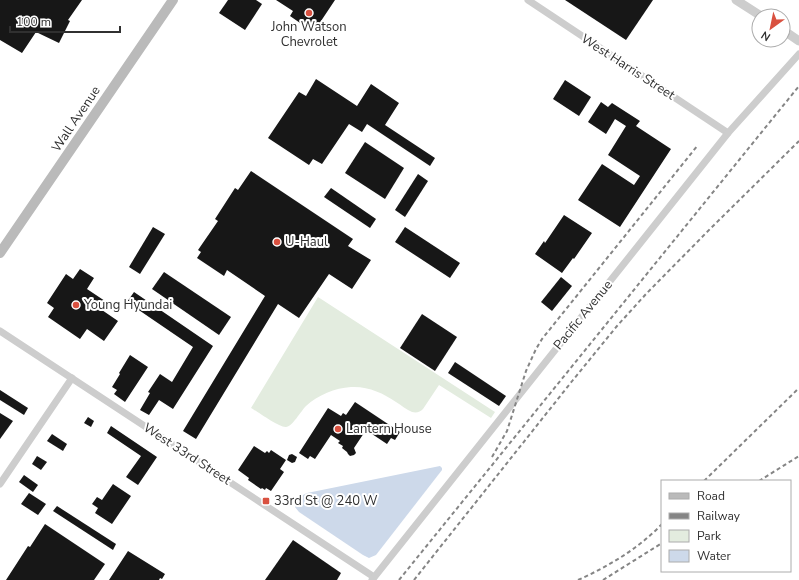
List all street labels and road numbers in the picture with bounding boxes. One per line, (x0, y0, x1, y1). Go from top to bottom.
street label: West Harris Street (578, 30, 679, 104)
street label: Wall Avenue (47, 83, 105, 155)
street label: Pacific Avenue (549, 276, 617, 354)
street label: West 33rd Street (140, 419, 235, 489)

